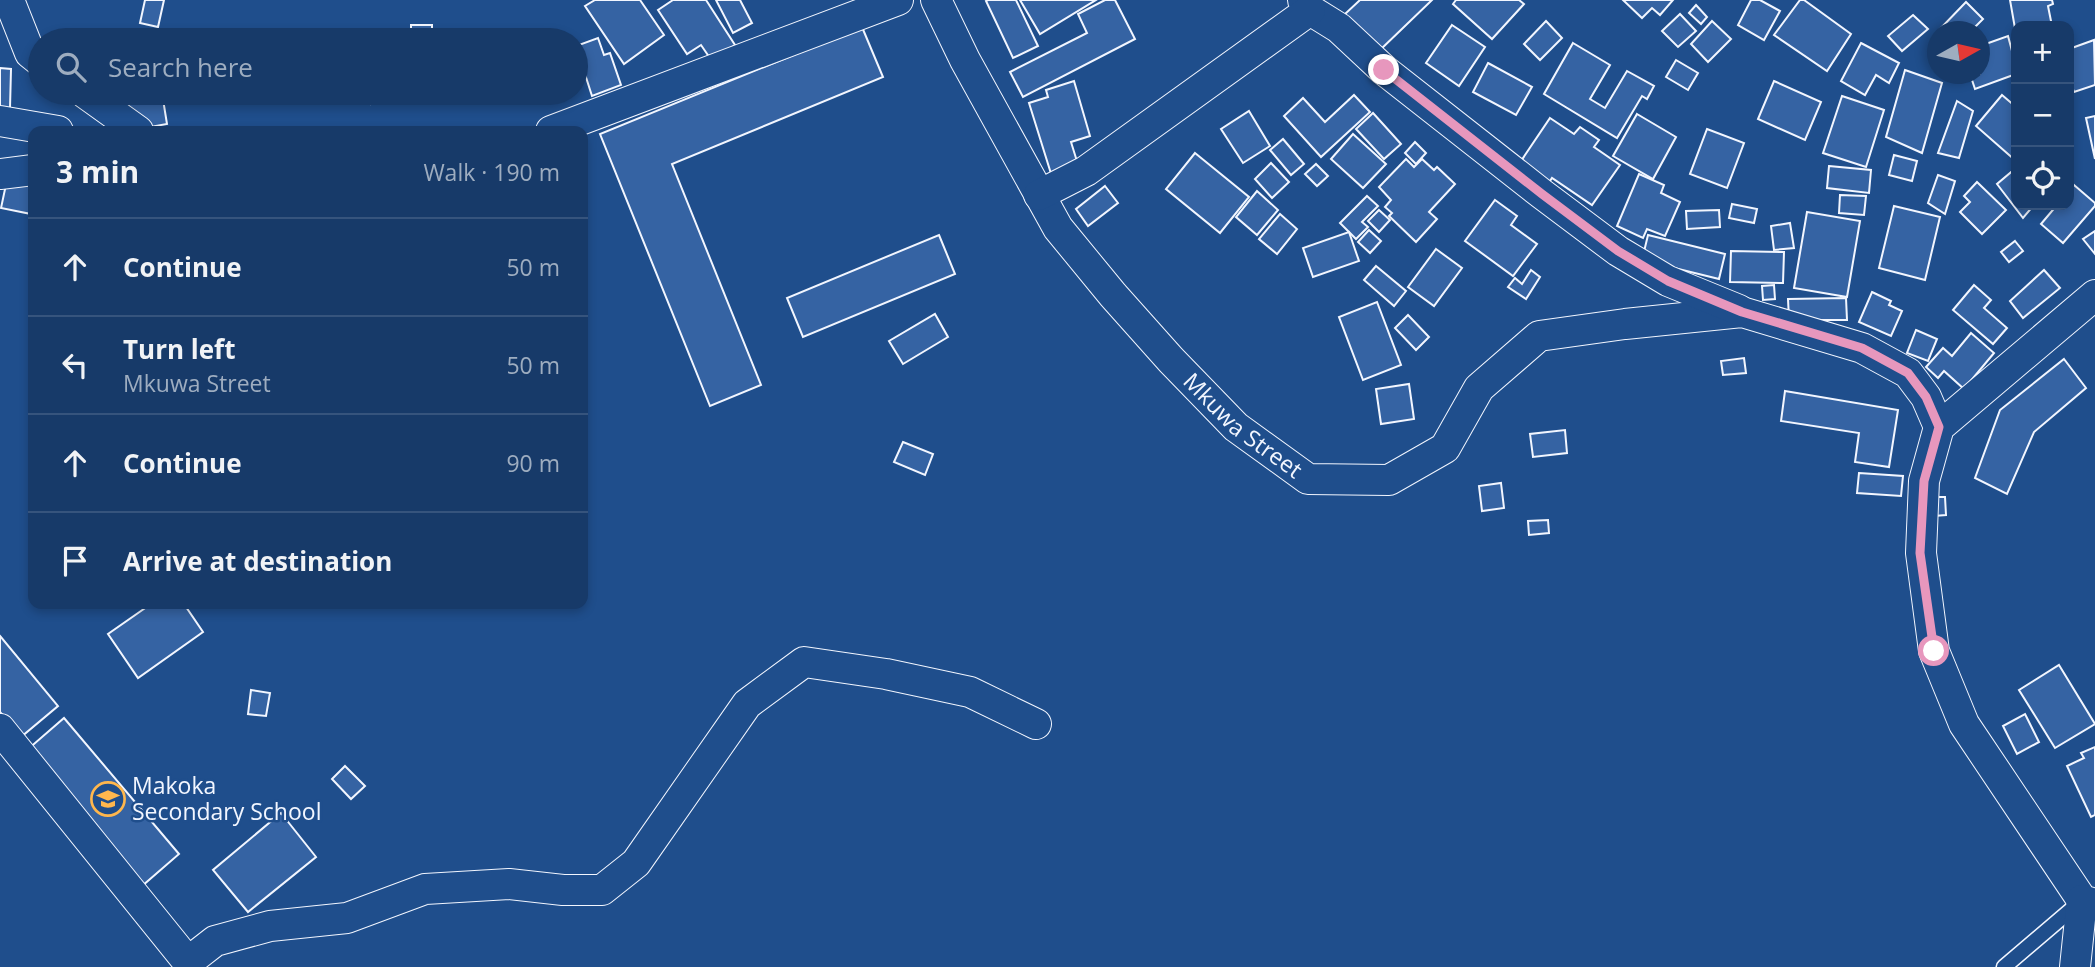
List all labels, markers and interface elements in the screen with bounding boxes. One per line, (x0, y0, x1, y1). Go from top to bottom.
north arrow (1927, 21, 1990, 84)
map controls (2011, 21, 2074, 210)
button: + (2011, 21, 2074, 84)
search box (28, 28, 588, 105)
icon: search (52, 48, 90, 86)
text: Search here (108, 49, 253, 85)
route end (1368, 54, 1399, 85)
button: − (2011, 84, 2074, 147)
button: locate (2011, 147, 2074, 210)
text: 3 min (56, 151, 139, 192)
text: Walk · 190 m (423, 156, 560, 188)
icon: ahead (56, 248, 94, 286)
text: Continue (123, 249, 242, 285)
text: 50 m (506, 251, 560, 283)
text: Turn left (123, 331, 235, 367)
icon: left (56, 346, 94, 384)
text: 50 m (506, 349, 560, 381)
street label: Mkuwa Street (1177, 365, 1309, 485)
text: Mkuwa Street (123, 367, 271, 399)
icon: ahead (56, 444, 94, 482)
text: Continue (123, 445, 242, 481)
text: 90 m (506, 447, 560, 479)
icon: arrive (56, 542, 94, 580)
text: Arrive at destination (123, 543, 392, 579)
route start (1918, 635, 1949, 666)
place label: Makoka Secondary School (132, 769, 321, 827)
school or university icon: Makoka Secondary School (89, 780, 127, 818)

